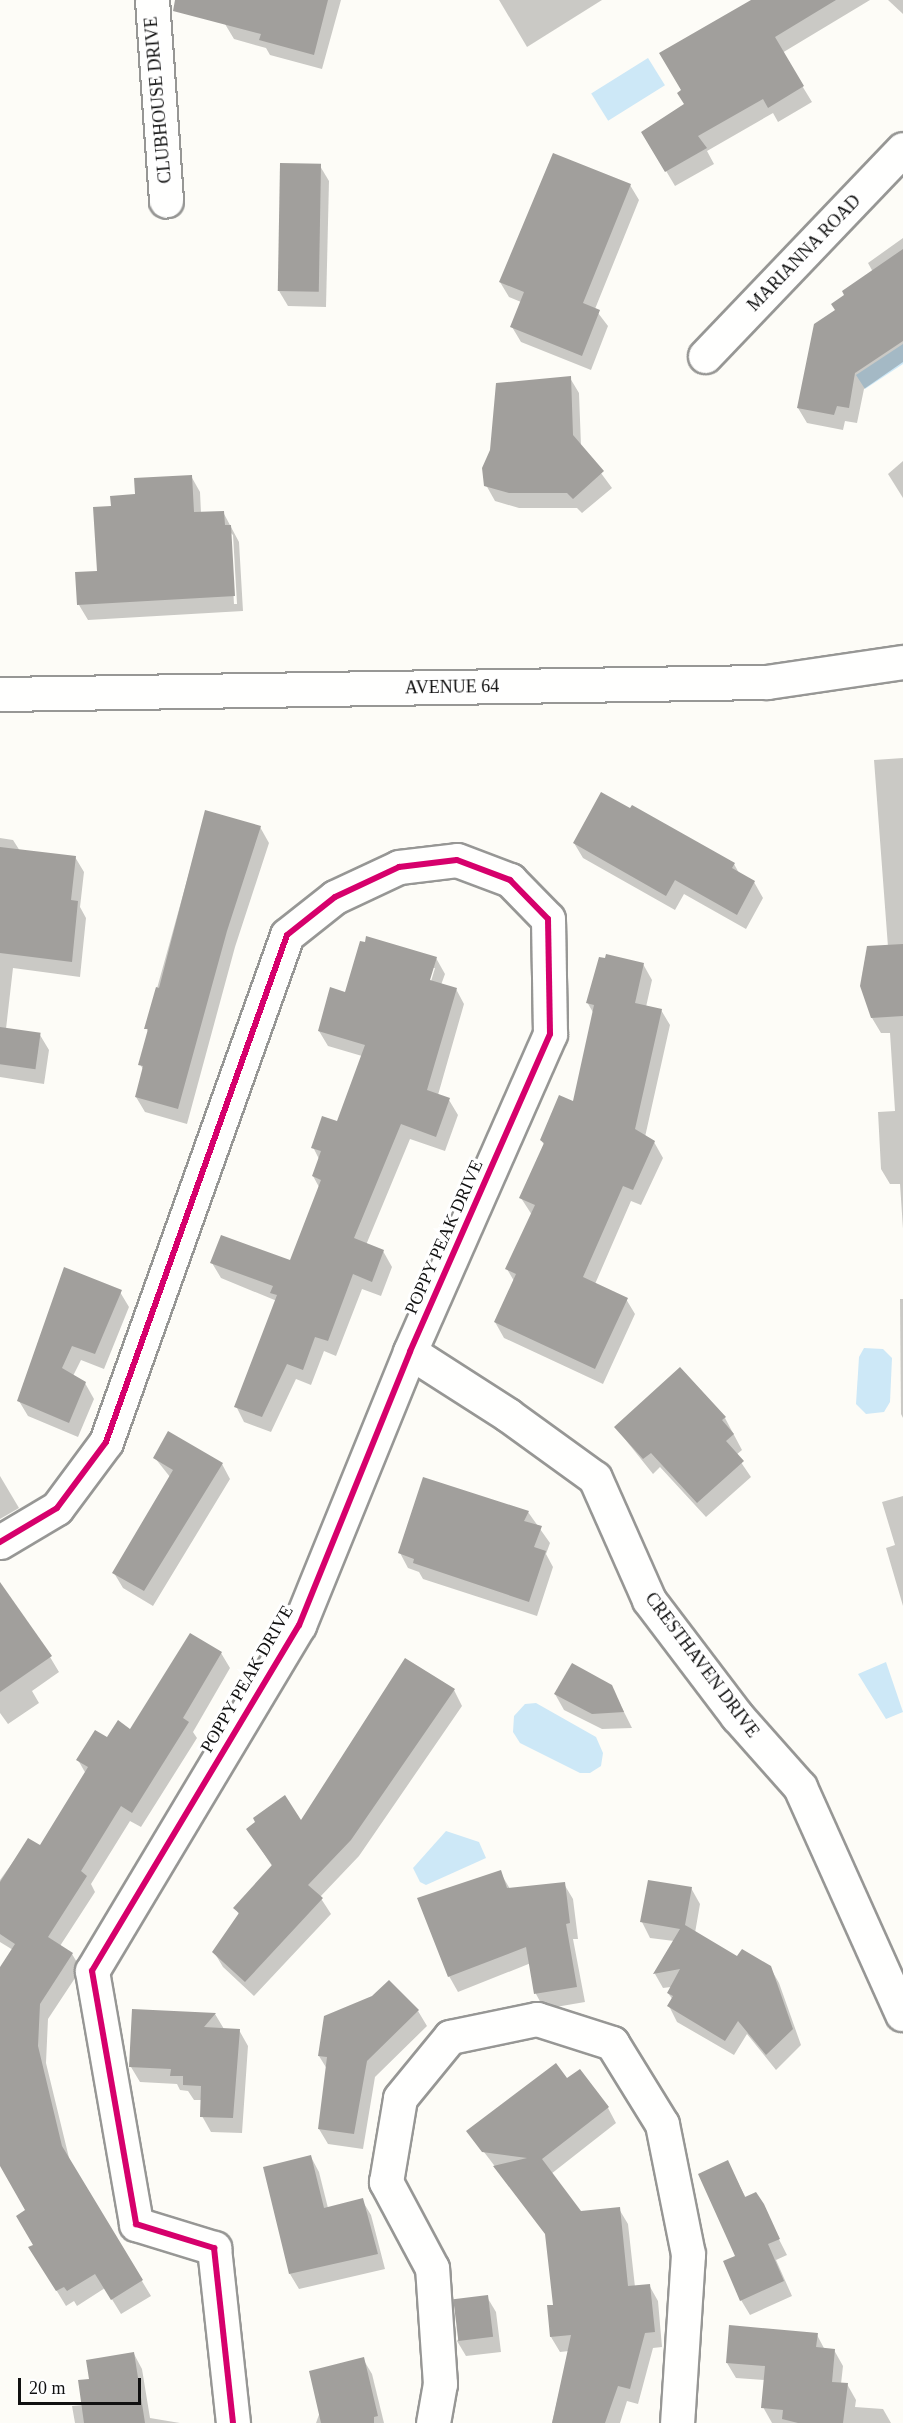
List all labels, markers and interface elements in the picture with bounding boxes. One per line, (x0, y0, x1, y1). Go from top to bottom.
street label: CLUBHOUSE DRIVE (140, 16, 176, 184)
street label: MARIANNA ROAD (743, 190, 865, 316)
street label: AVENUE 64 (405, 675, 499, 699)
street label: POPPY PEAK DRIVE (400, 1156, 488, 1318)
street label: CRESTHAVEN DRIVE (640, 1588, 764, 1742)
street label: POPPY PEAK DRIVE (196, 1601, 298, 1757)
scale bar (21, 2366, 144, 2404)
text: 20 m (29, 2378, 66, 2398)

